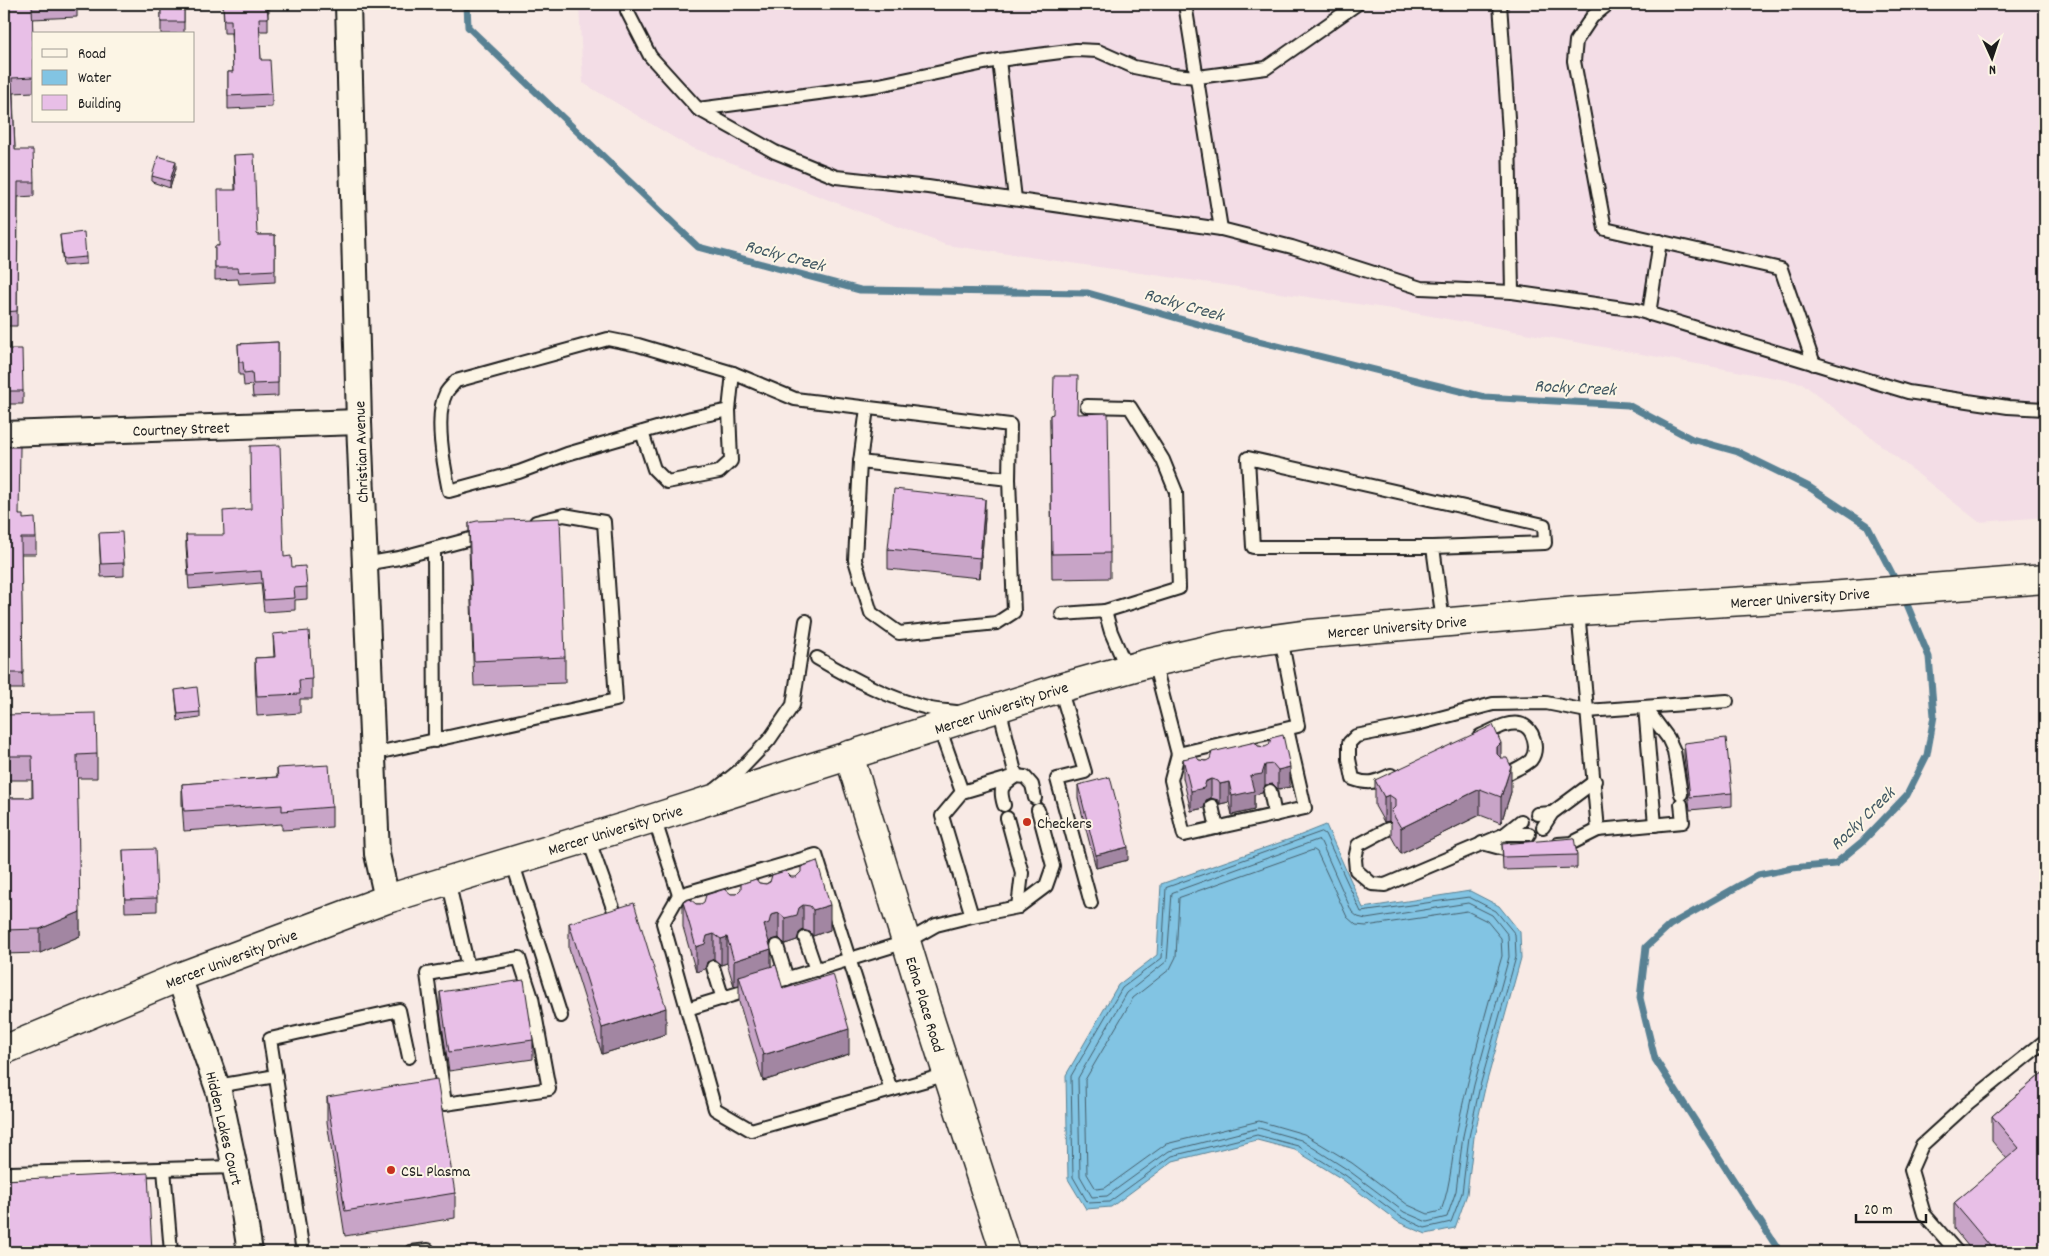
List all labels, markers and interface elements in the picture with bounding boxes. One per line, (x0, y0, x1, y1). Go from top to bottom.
legend (32, 32, 195, 122)
north arrow (1966, 32, 2016, 82)
text: Road (78, 44, 106, 66)
text: N (1989, 59, 1997, 79)
text: Water (78, 68, 112, 90)
text: Building (78, 94, 121, 116)
water label: Rocky Creek (742, 235, 829, 280)
water label: Rocky Creek (1141, 283, 1228, 330)
water label: Rocky Creek (1533, 375, 1618, 404)
street label: Christian Avenue (349, 401, 376, 503)
street label: Courtney Street (132, 417, 230, 444)
street label: Mercer University Drive (1730, 583, 1871, 616)
street label: Mercer University Drive (1327, 611, 1468, 646)
street label: Mercer University Drive (932, 677, 1072, 742)
water label: Rocky Creek (1826, 781, 1903, 857)
street label: Mercer University Drive (546, 800, 686, 863)
place label: Checkers (1037, 813, 1092, 836)
marker: Checkers (1021, 816, 1033, 828)
street label: Mercer University Drive (163, 925, 301, 996)
street label: Edna Place Road (898, 954, 949, 1055)
street label: Hidden Lakes Court (198, 1069, 247, 1188)
place label: CSL Plasma (401, 1161, 470, 1184)
marker: CSL Plasma (385, 1164, 397, 1176)
scale bar (1856, 1191, 1926, 1223)
text: 20 m (1864, 1200, 1892, 1222)

